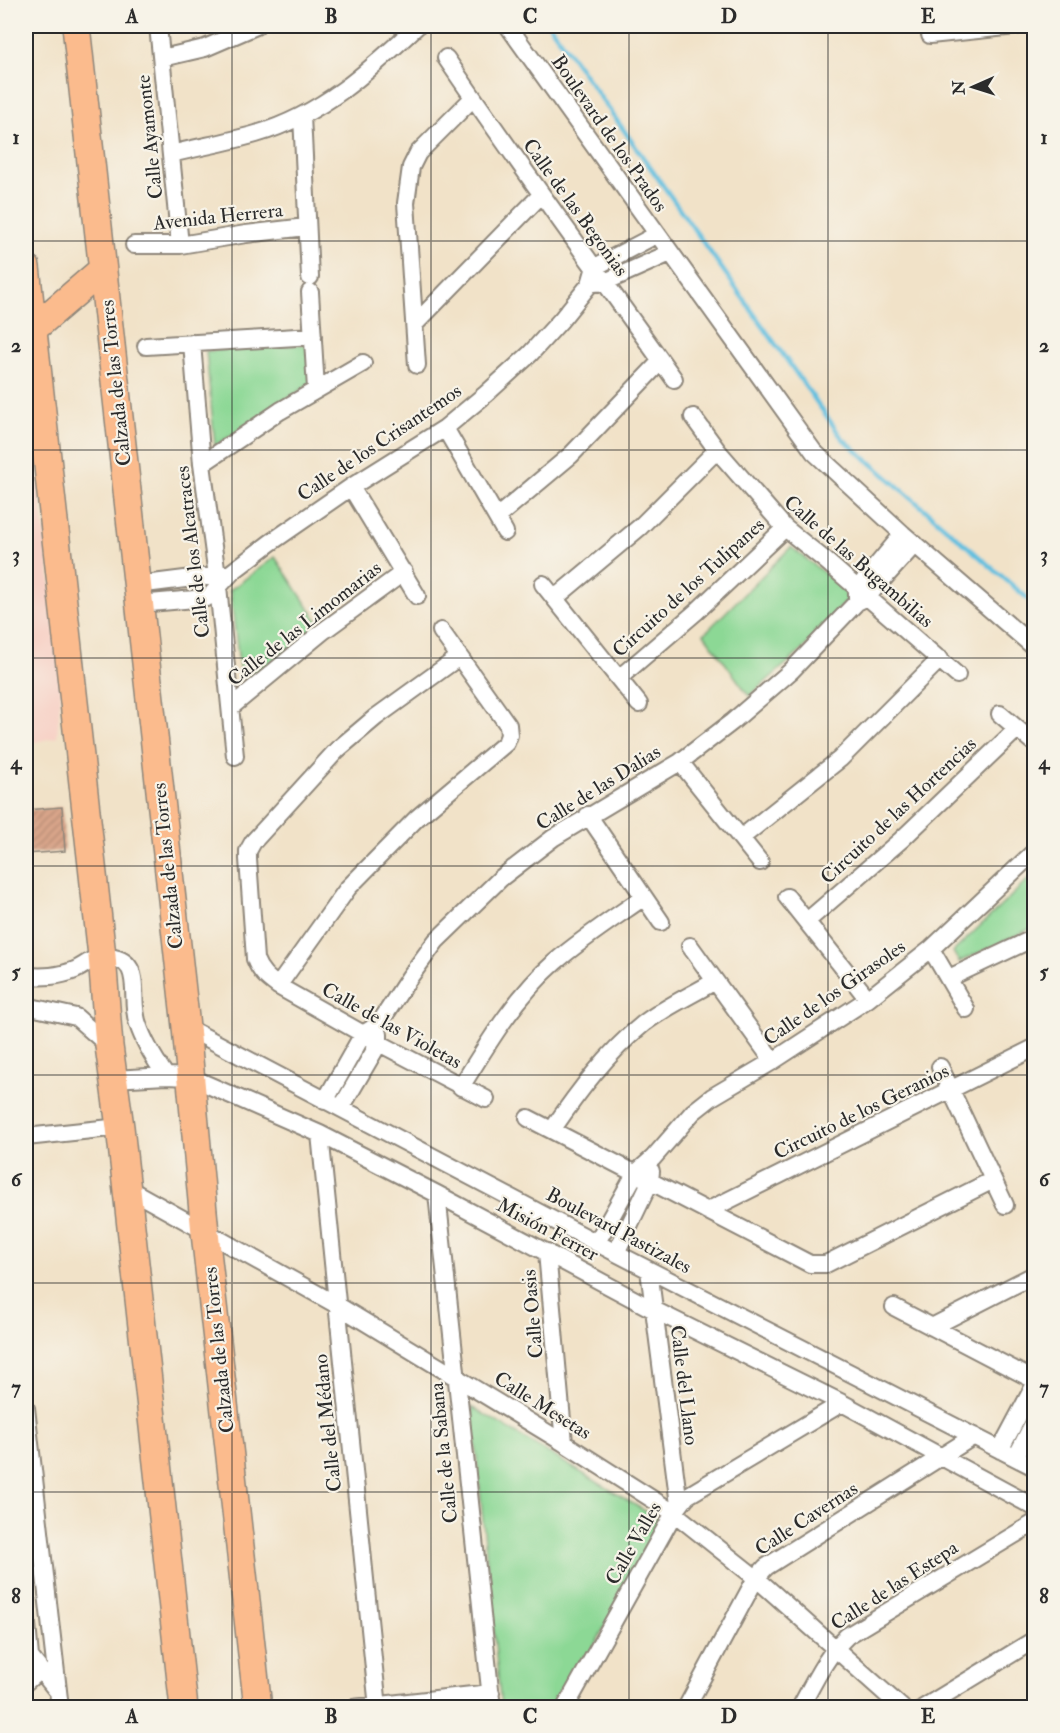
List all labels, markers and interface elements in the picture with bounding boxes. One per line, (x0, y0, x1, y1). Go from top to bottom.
text: A (125, 4, 139, 29)
text: B (324, 4, 338, 29)
text: C (523, 4, 537, 29)
text: D (721, 4, 737, 29)
text: E (921, 4, 936, 29)
street label: Boulevard de los Prados (546, 50, 673, 217)
north arrow (943, 57, 1003, 117)
street label: Calle Ayamonte (131, 74, 168, 200)
text: N (949, 79, 969, 96)
text: 1 (12, 125, 20, 150)
text: 1 (1040, 125, 1048, 150)
street label: Calle de las Begonias (517, 134, 634, 281)
street label: Avenida Herrera (151, 197, 285, 236)
street label: Calzada de las Torres (94, 299, 137, 467)
text: 2 (11, 333, 21, 358)
text: 2 (1039, 333, 1049, 358)
street label: Calle de los Crisantemos (292, 378, 466, 507)
street label: Calle de los Alcatraces (170, 464, 215, 639)
street label: Calle de las Bugambilias (779, 490, 939, 633)
street label: Circuito de los Tulipanes (607, 512, 771, 663)
text: 3 (12, 542, 20, 567)
text: 3 (1040, 542, 1048, 567)
street label: Calle de las Limomarias (222, 555, 387, 691)
street label: Circuito de las Hortencias (815, 731, 982, 889)
street label: Calle de las Dalias (531, 739, 665, 836)
text: 4 (10, 750, 23, 775)
text: 4 (1038, 750, 1051, 775)
street label: Calzada de las Torres (146, 782, 189, 950)
street label: Calle de los Girasoles (758, 934, 910, 1051)
text: 5 (12, 959, 22, 984)
text: 5 (1040, 959, 1050, 984)
street label: Calle de las Violetas (317, 977, 466, 1074)
street label: Circuito de los Geranios (769, 1058, 953, 1165)
text: 6 (11, 1167, 23, 1192)
text: 6 (1039, 1167, 1051, 1192)
street label: Boulevard Pastizales (542, 1182, 696, 1279)
street label: Misión Ferrer (492, 1192, 604, 1267)
street label: Calzada de las Torres (197, 1266, 240, 1434)
street label: Calle Oasis (516, 1268, 549, 1359)
street label: Calle del Llano (665, 1324, 704, 1447)
street label: Calle del Médano (308, 1353, 347, 1493)
street label: Calle Mesetas (490, 1366, 596, 1445)
text: 7 (11, 1375, 21, 1400)
text: 7 (1039, 1375, 1049, 1400)
street label: Calle de la Sabana (424, 1381, 463, 1525)
street label: Calle Cavernas (750, 1476, 863, 1561)
street label: Calle Valles (600, 1497, 667, 1589)
street label: Calle de las Estepa (826, 1535, 964, 1637)
text: 8 (11, 1584, 21, 1609)
text: 8 (1039, 1584, 1049, 1609)
text: A (125, 1704, 139, 1729)
text: B (324, 1704, 338, 1729)
text: C (523, 1704, 537, 1729)
text: D (721, 1704, 737, 1729)
text: E (921, 1704, 936, 1729)

